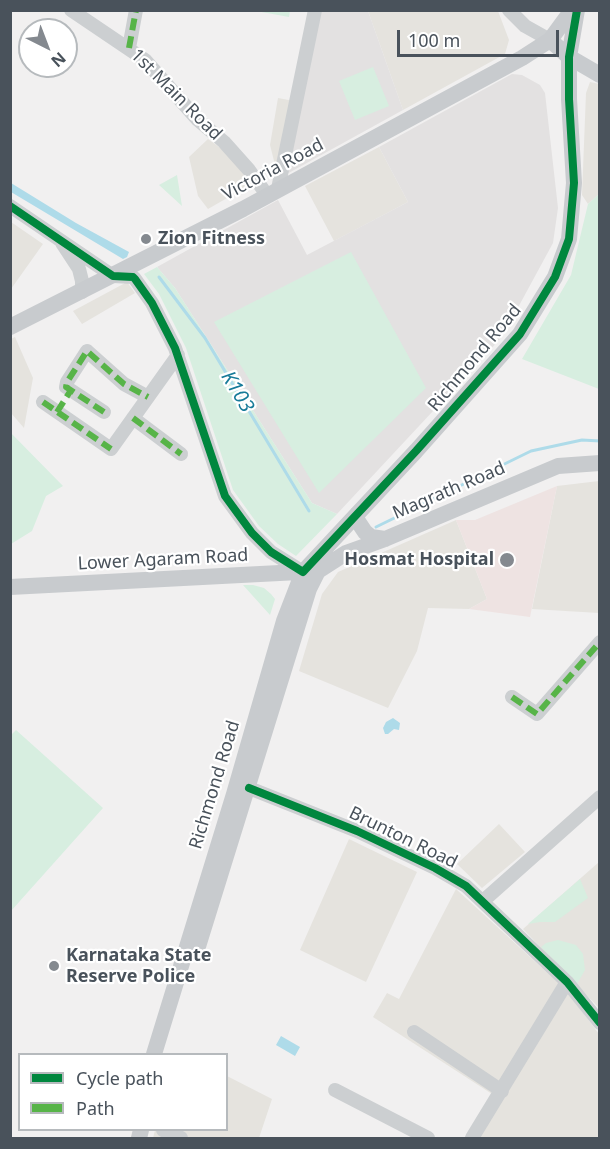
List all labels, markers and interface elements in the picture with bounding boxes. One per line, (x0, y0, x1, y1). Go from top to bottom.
north arrow (18, 18, 78, 78)
scale bar (400, 18, 562, 56)
text: 100 m (408, 28, 460, 52)
street label: 1st Main Road (126, 45, 226, 145)
text: N (47, 47, 71, 72)
street label: Victoria Road (219, 134, 327, 206)
place label: Zion Fitness (158, 228, 265, 250)
marker: Zion Fitness (139, 232, 153, 246)
street label: Richmond Road (424, 300, 526, 416)
water label: K103 (215, 367, 259, 417)
street label: Magrath Road (389, 458, 509, 524)
street label: Lower Agaram Road (77, 545, 249, 575)
place label: Hosmat Hospital (344, 549, 494, 571)
marker: Hosmat Hospital (498, 551, 516, 569)
street label: Richmond Road (185, 718, 245, 852)
street label: Brunton Road (345, 802, 461, 874)
place label: Karnataka State Reserve Police (66, 945, 212, 988)
marker: Karnataka State Reserve Police (47, 959, 61, 973)
legend (18, 1053, 228, 1131)
text: Cycle path (76, 1066, 163, 1090)
text: Path (76, 1096, 115, 1120)

